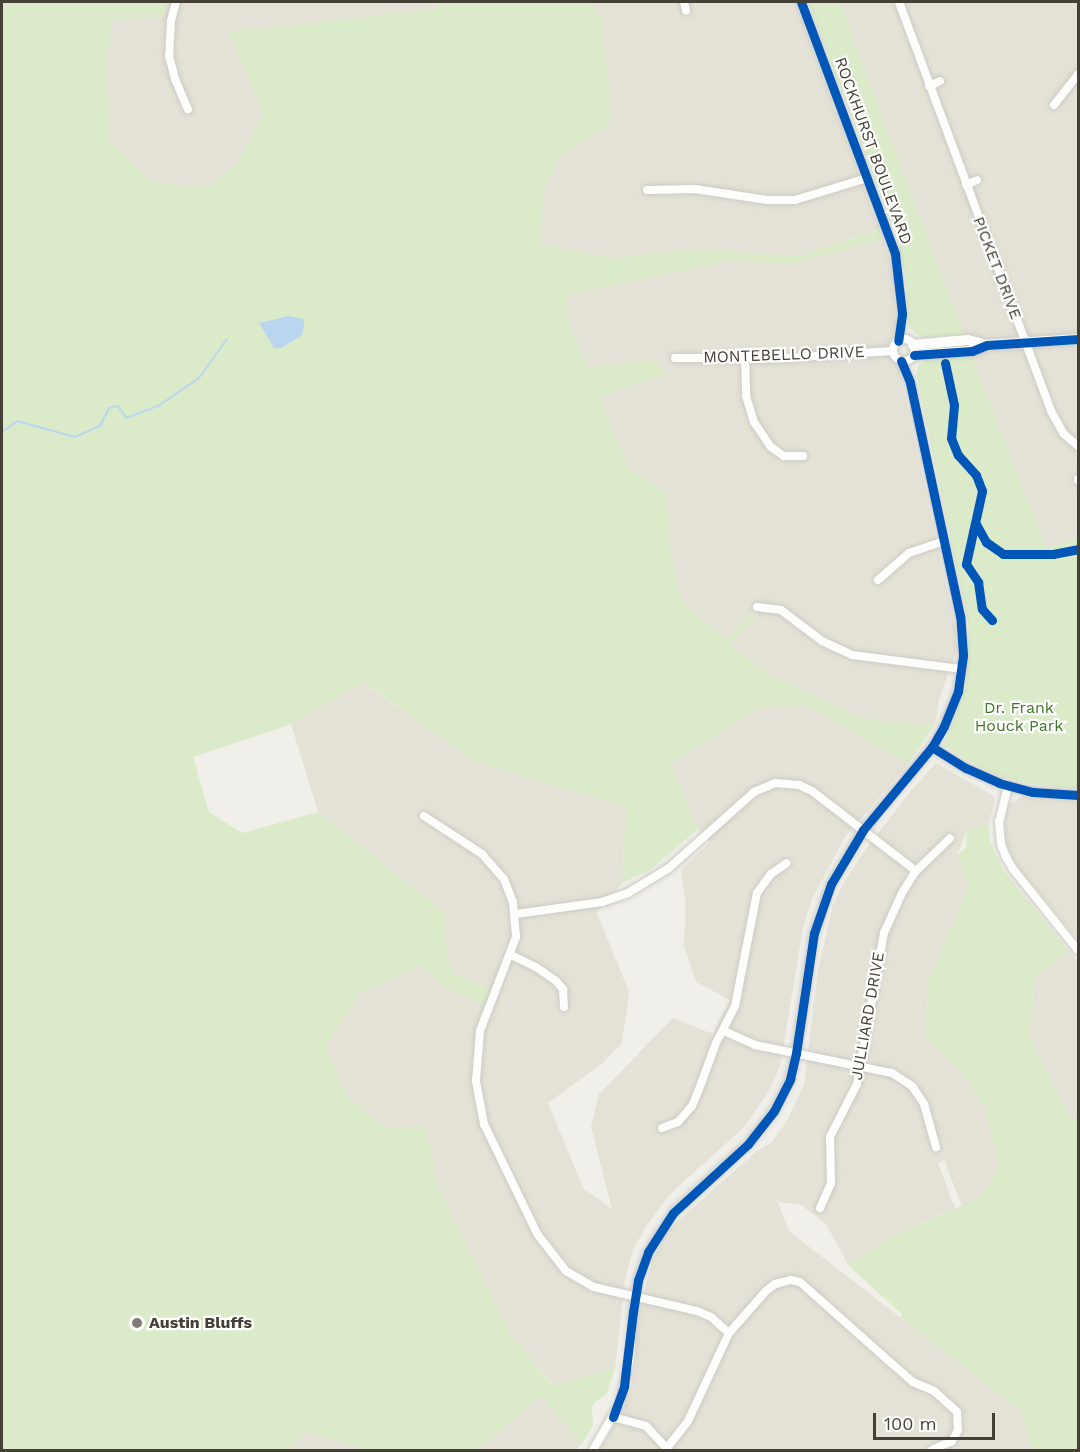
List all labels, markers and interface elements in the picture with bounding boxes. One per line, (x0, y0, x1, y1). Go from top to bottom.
street label: ROCKHURST BOULEVARD (830, 55, 916, 247)
street label: PICKET DRIVE (969, 214, 1025, 322)
street label: MONTEBELLO DRIVE (703, 343, 865, 367)
park label: Dr. Frank Houck Park (975, 698, 1063, 736)
street label: JULLIARD DRIVE (847, 950, 889, 1082)
place label: Austin Bluffs (149, 1313, 252, 1333)
marker: Austin Bluffs (130, 1316, 144, 1330)
scale bar (876, 1401, 998, 1439)
text: 100 m (884, 1413, 937, 1434)

